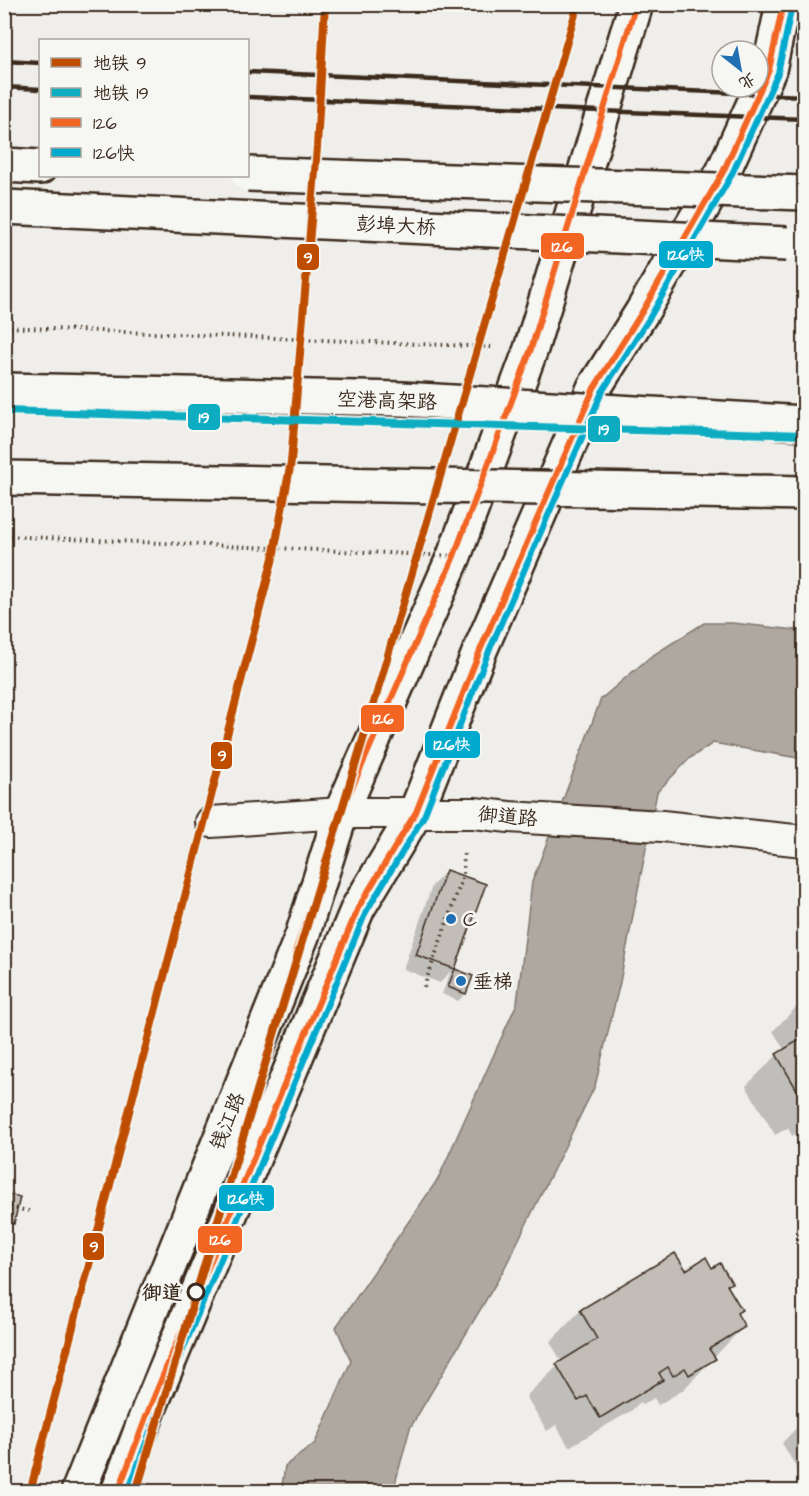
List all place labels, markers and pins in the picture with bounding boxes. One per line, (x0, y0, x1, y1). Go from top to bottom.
place label: C (463, 906, 477, 934)
marker: C (444, 912, 458, 926)
place label: 垂梯 (473, 968, 513, 996)
marker: 垂梯 (454, 974, 468, 988)
place label: 御道 (142, 1279, 182, 1307)
marker: 御道 (187, 1283, 205, 1301)

